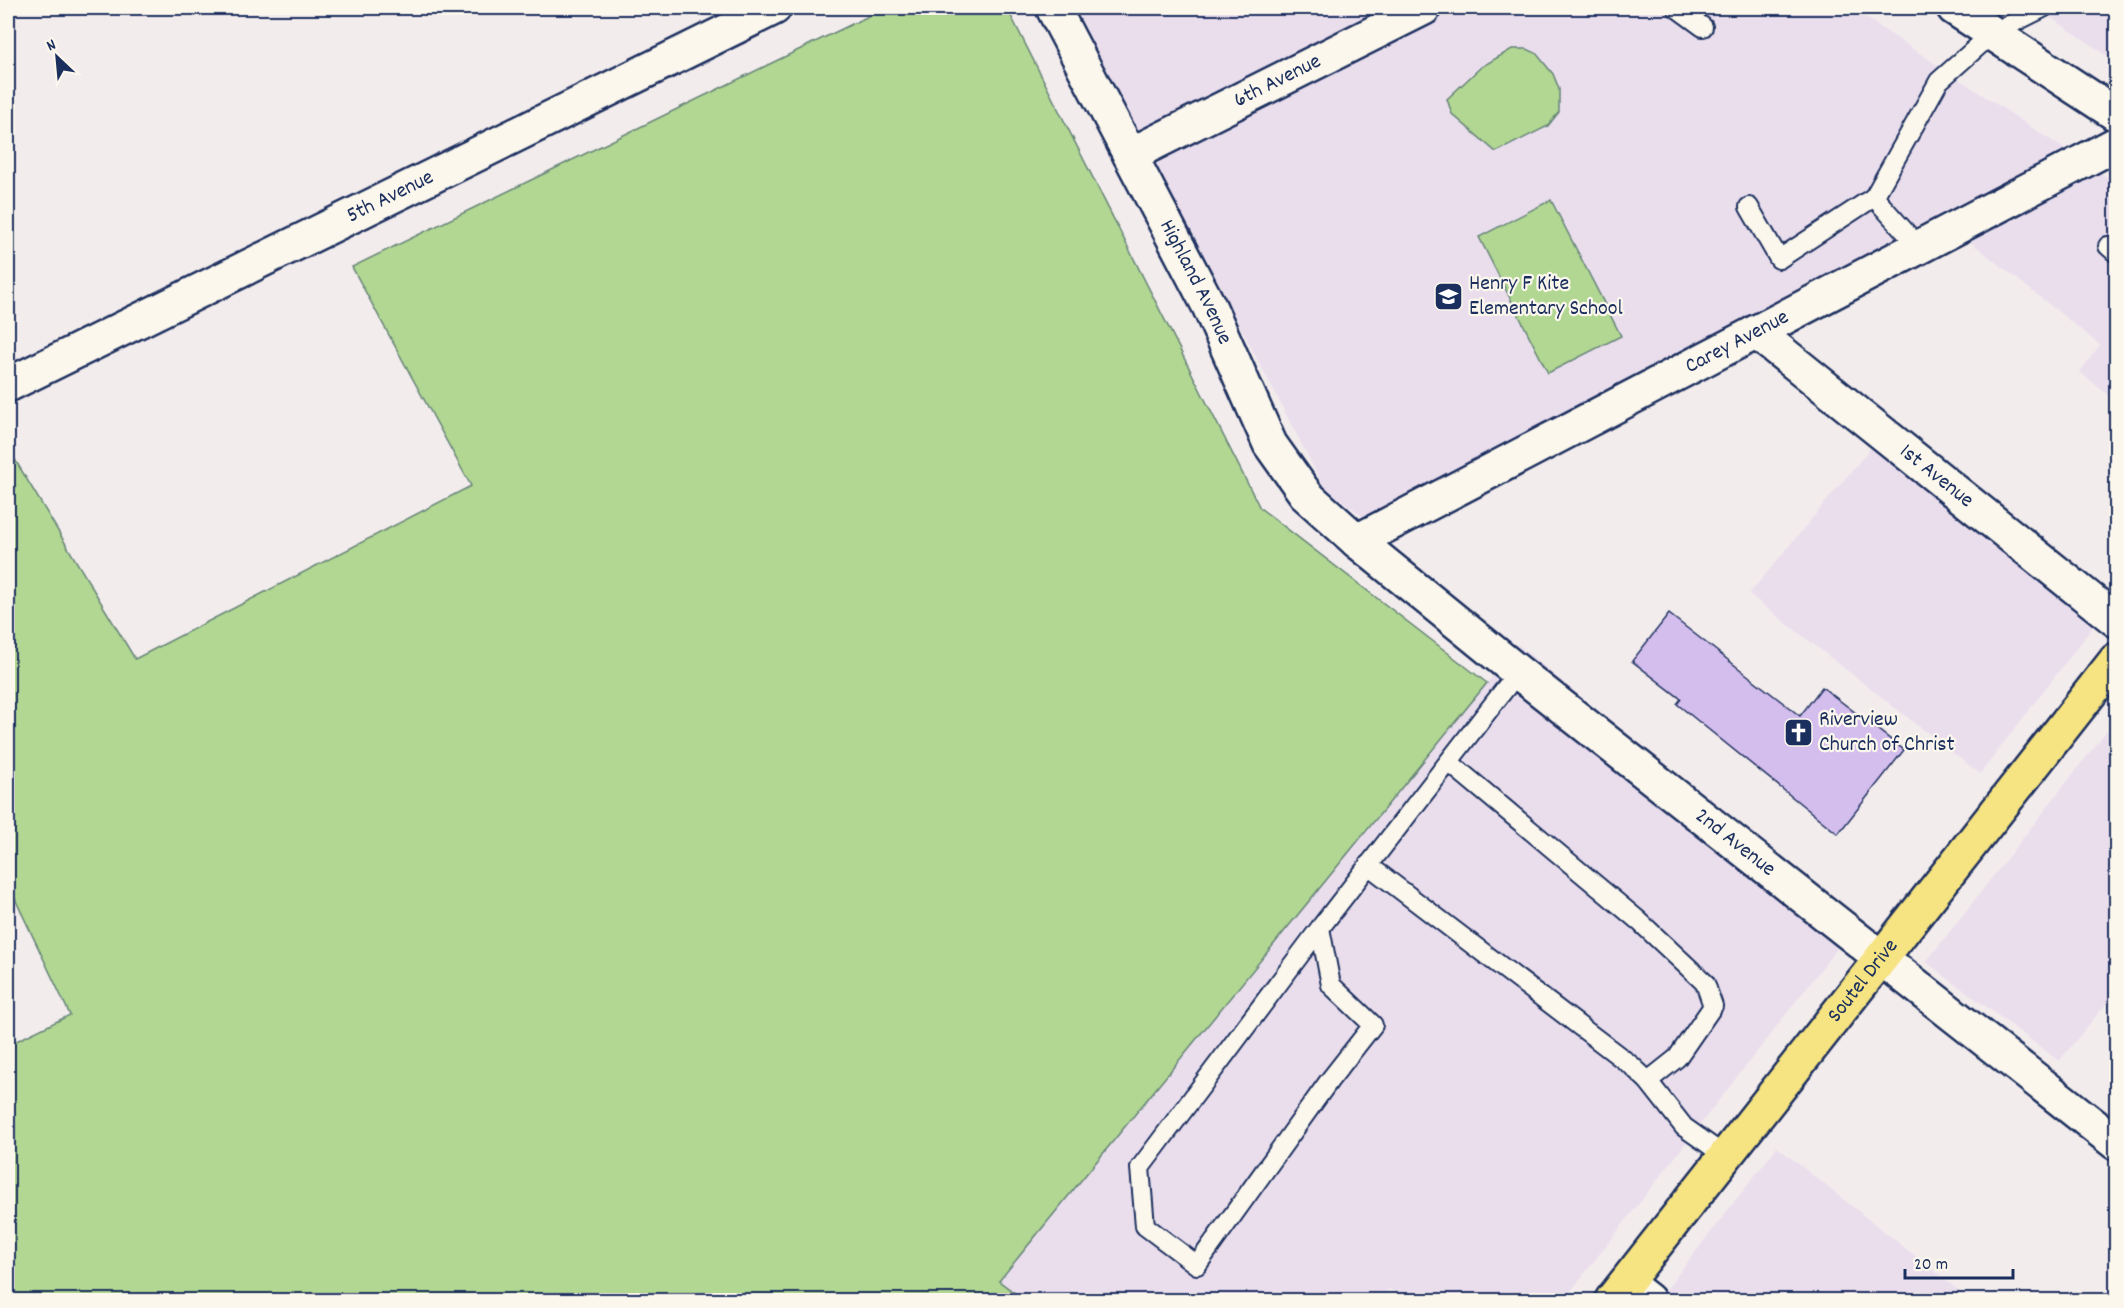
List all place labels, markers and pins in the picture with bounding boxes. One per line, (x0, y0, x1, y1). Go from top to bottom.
place label: Henry F Kite Elementary School (1469, 269, 1623, 325)
school or university icon: Henry F Kite Elementary School (1432, 281, 1464, 313)
place label: Riverview Church of Christ (1819, 705, 1955, 761)
church icon: Riverview Church of Christ (1782, 717, 1814, 749)

